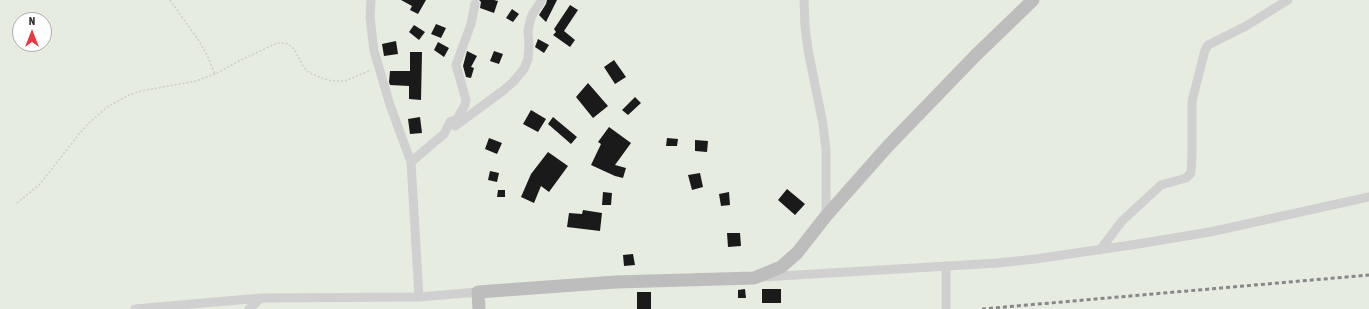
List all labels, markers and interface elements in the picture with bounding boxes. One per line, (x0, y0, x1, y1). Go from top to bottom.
north arrow (12, 12, 52, 52)
text: N (29, 15, 35, 27)

